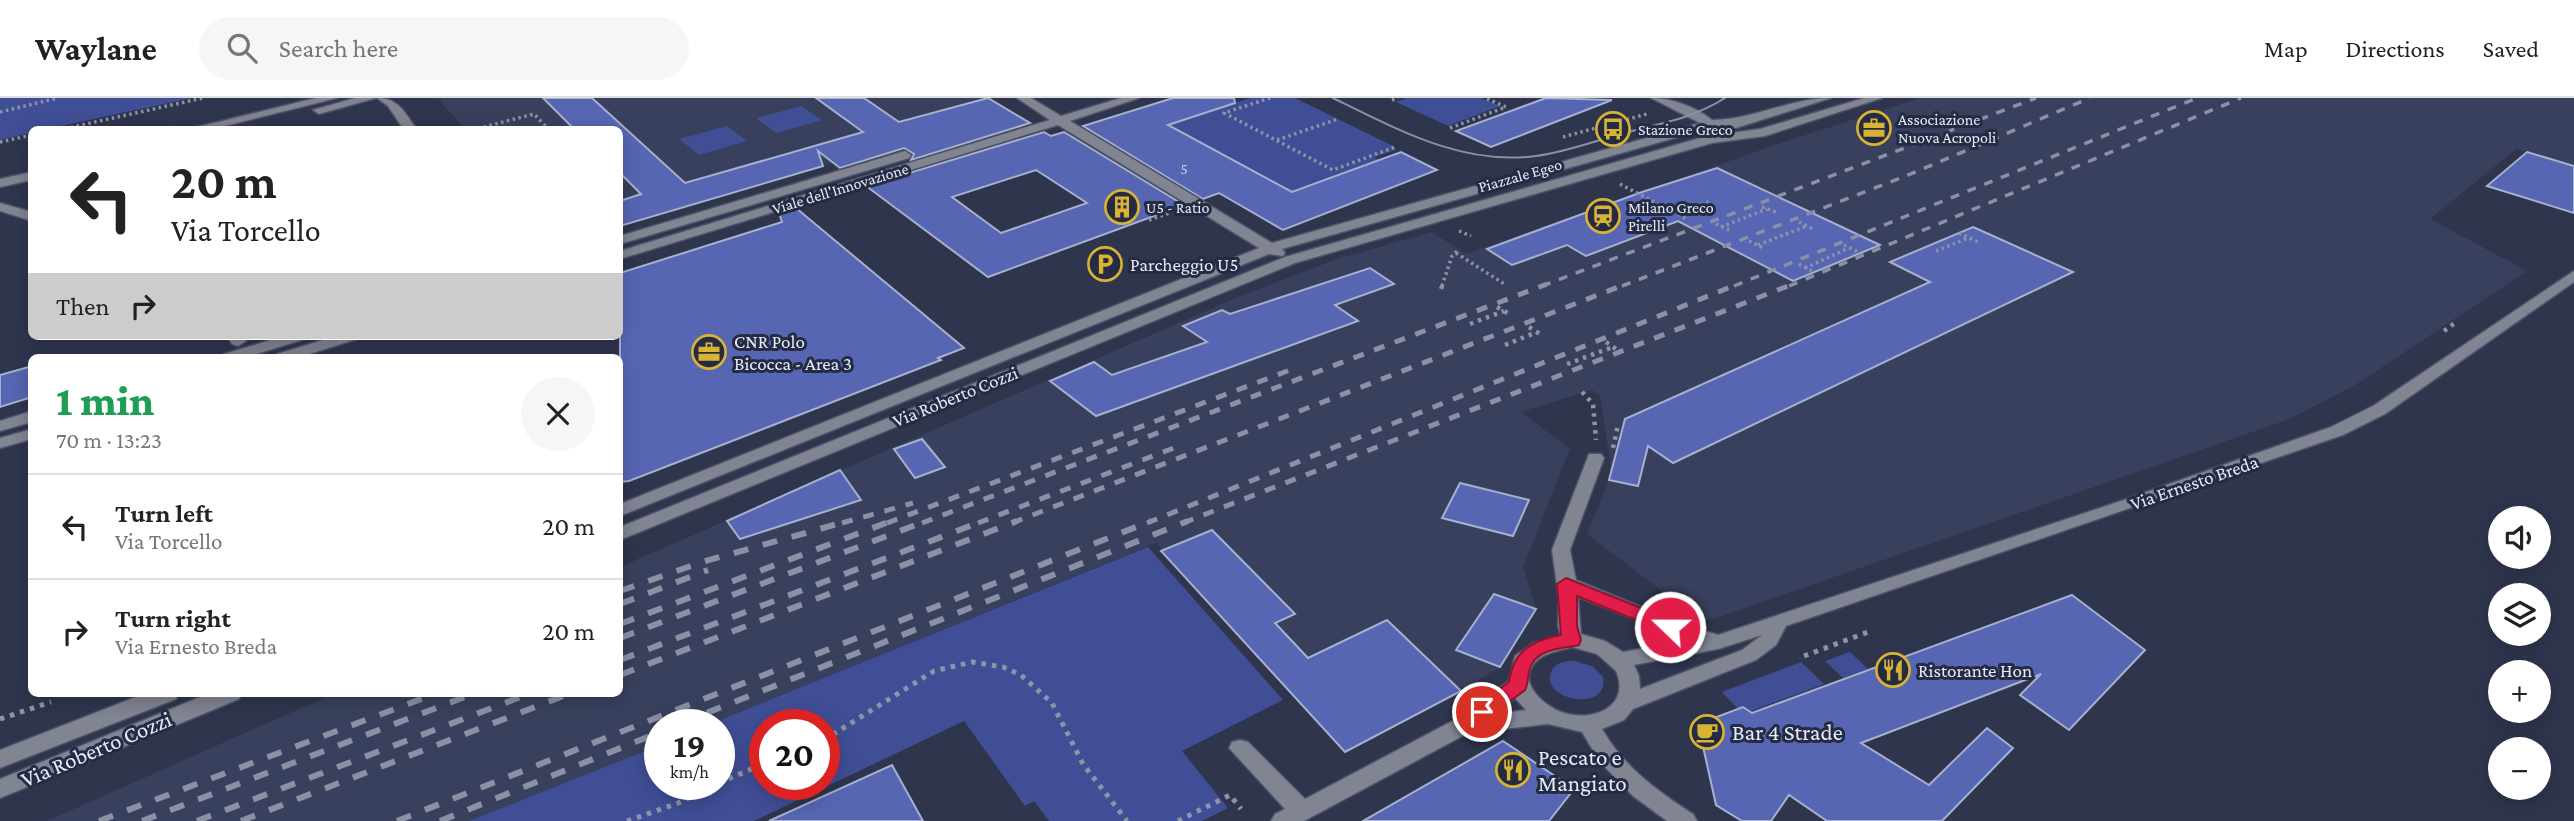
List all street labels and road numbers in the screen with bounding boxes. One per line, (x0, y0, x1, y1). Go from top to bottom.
street label: Piazzale Egeo (1476, 155, 1564, 196)
street label: Viale dell'Innovazione (770, 160, 910, 217)
street label: Via Roberto Cozzi (889, 362, 1021, 431)
street label: Via Ernesto Breda (2127, 451, 2261, 514)
street label: Via Roberto Cozzi (17, 706, 175, 792)

